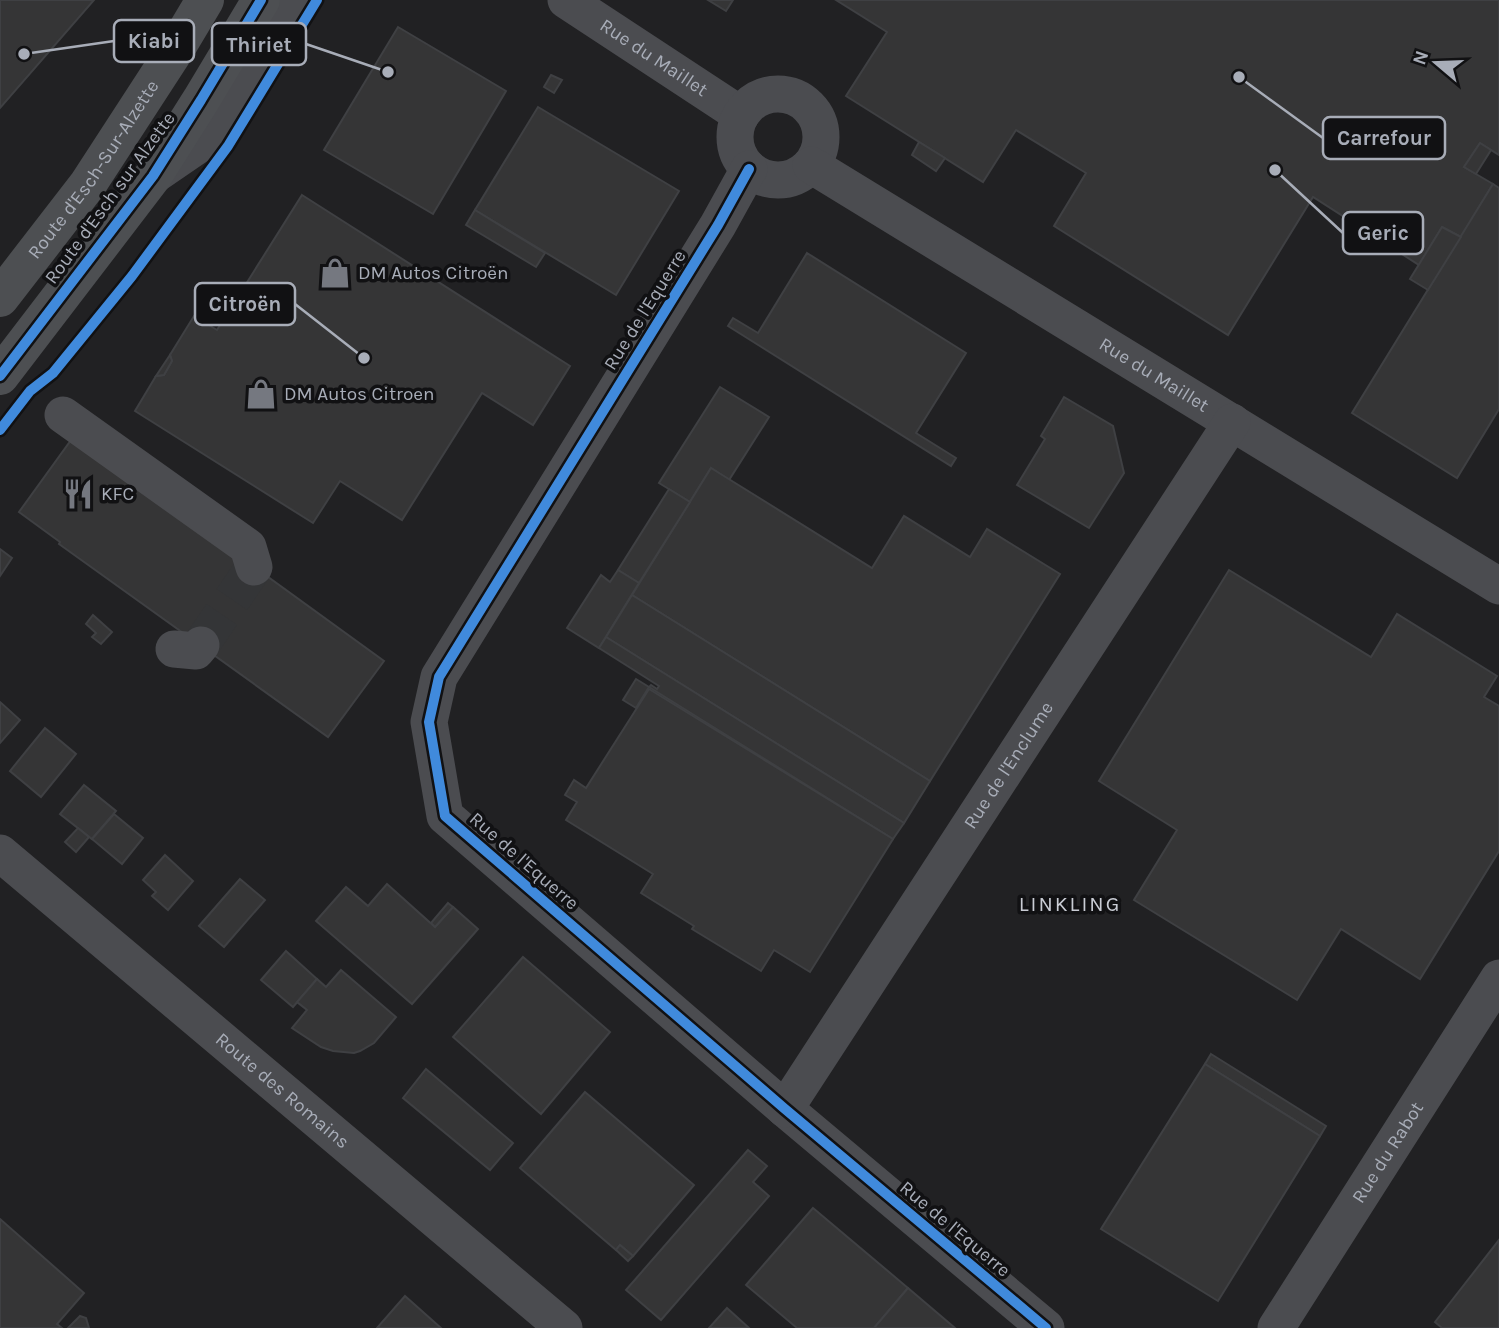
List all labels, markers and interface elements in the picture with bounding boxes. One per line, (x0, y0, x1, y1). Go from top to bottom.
street label: Rue du Maillet (596, 14, 712, 101)
callout: Kiabi (114, 20, 194, 62)
callout: Thiriet (212, 23, 306, 65)
north arrow (1401, 28, 1471, 98)
text: Kiabi (128, 29, 180, 53)
text: Thiriet (226, 33, 292, 57)
text: N (1408, 48, 1433, 68)
street label: Route d'Esch-Sur-Alzette (23, 76, 163, 263)
street label: Route d'Esch sur Alzette (40, 108, 180, 288)
callout: Carrefour (1323, 117, 1445, 159)
text: Carrefour (1337, 126, 1432, 150)
callout: Geric (1343, 212, 1423, 254)
text: Geric (1357, 221, 1409, 245)
street label: Rue de l'Equerre (599, 246, 691, 374)
shop icon: DM Autos Citroën (318, 256, 352, 290)
place label: DM Autos Citroën (358, 262, 509, 284)
callout: Citroën (195, 283, 295, 325)
text: Citroën (209, 292, 281, 316)
street label: Rue du Maillet (1095, 333, 1213, 417)
shop icon: DM Autos Citroen (244, 377, 278, 411)
place label: DM Autos Citroen (284, 383, 435, 405)
restaurant icon: KFC (61, 477, 95, 511)
place label: KFC (101, 483, 134, 505)
street label: Rue de l'Enclume (959, 698, 1058, 833)
street label: Rue de l'Equerre (465, 808, 583, 914)
district label: LINKLING (1019, 892, 1121, 916)
street label: Route des Romains (211, 1028, 354, 1153)
street label: Rue du Rabot (1347, 1098, 1428, 1207)
street label: Rue de l'Equerre (895, 1176, 1015, 1282)

